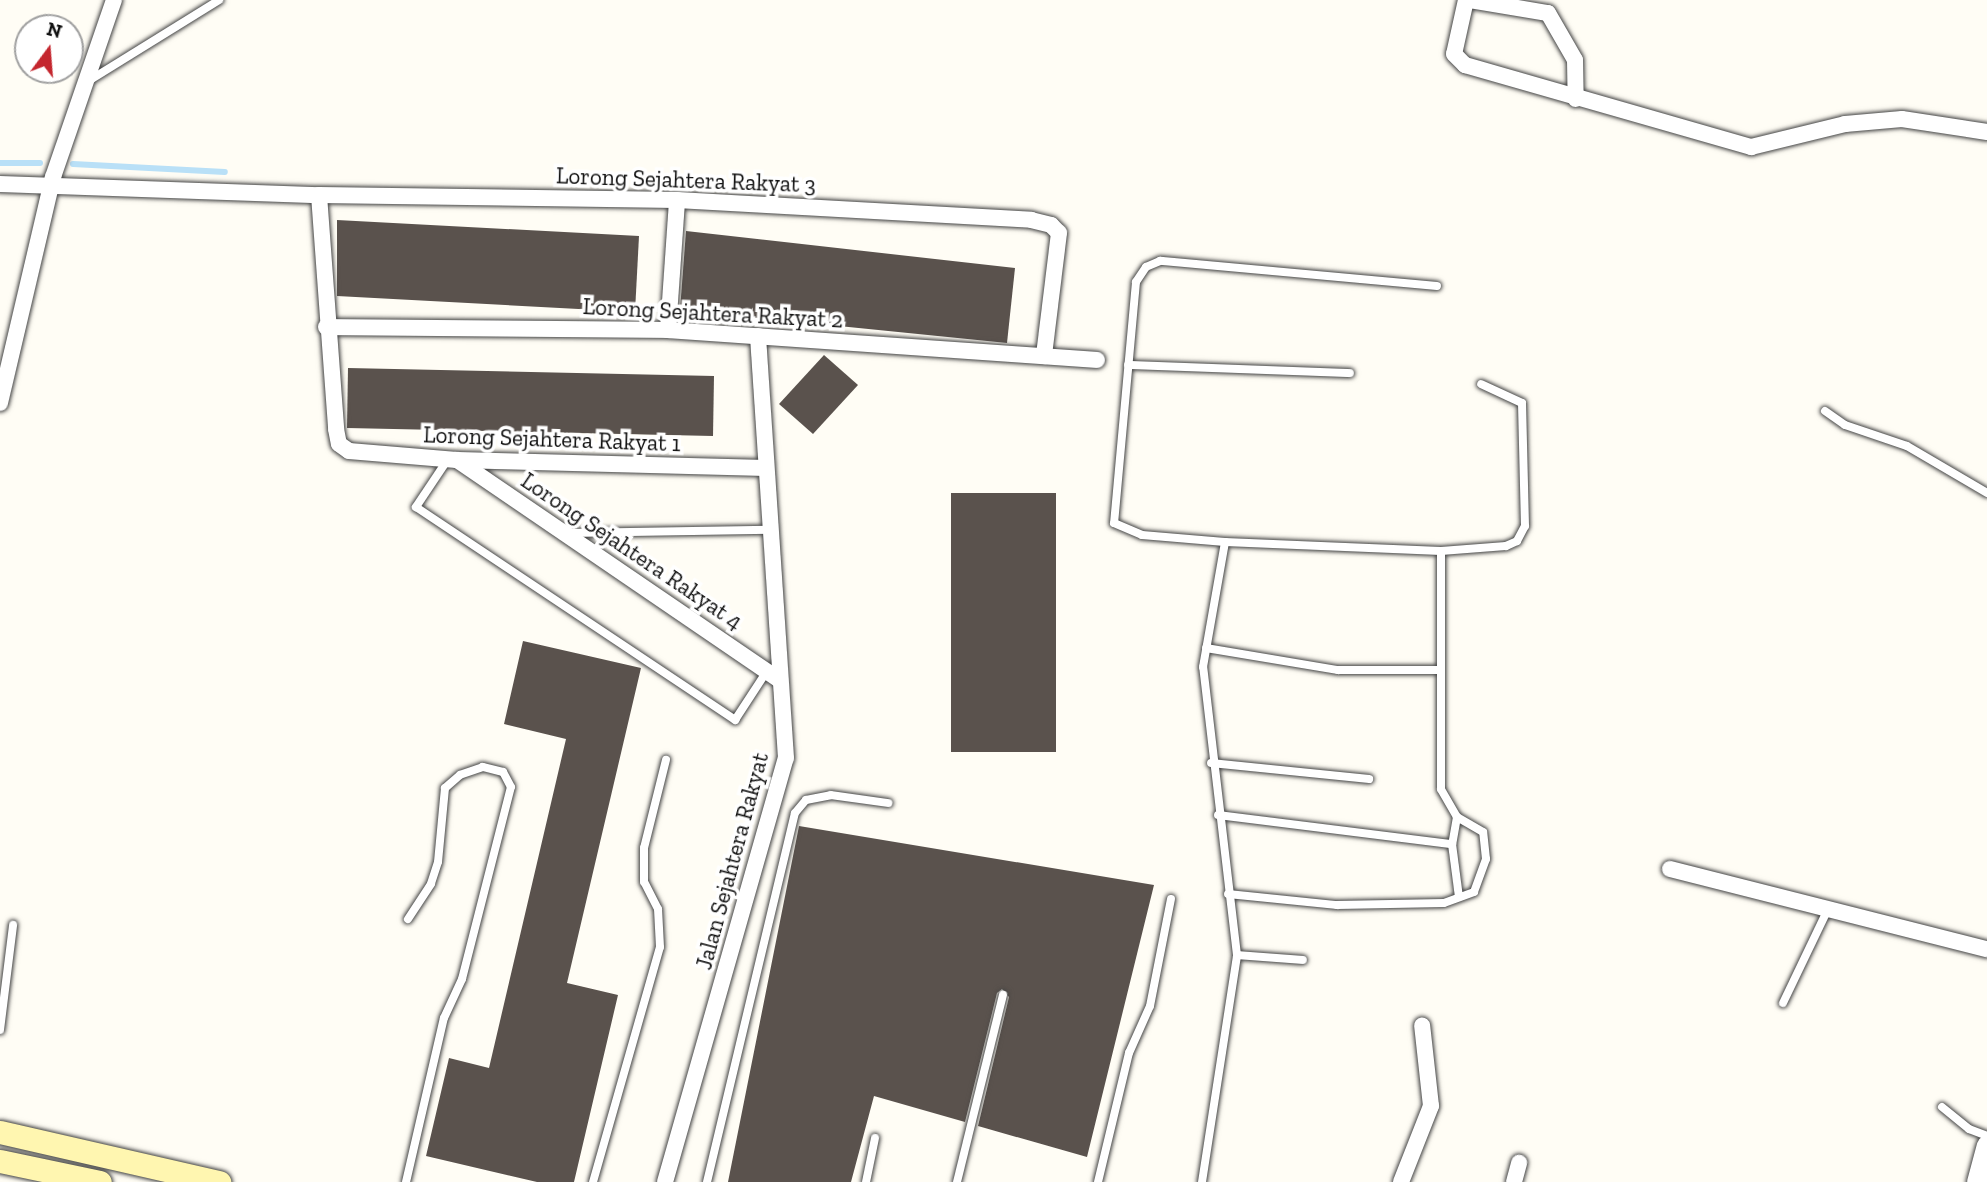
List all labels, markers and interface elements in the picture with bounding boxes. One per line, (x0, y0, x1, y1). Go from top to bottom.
north arrow (14, 14, 84, 84)
text: N (44, 17, 64, 43)
street label: Lorong Sejahtera Rakyat 3 (556, 162, 816, 198)
street label: Lorong Sejahtera Rakyat 2 (582, 292, 844, 334)
street label: Lorong Sejahtera Rakyat 1 (423, 421, 681, 457)
street label: Lorong Sejahtera Rakyat 4 (516, 467, 748, 635)
street label: Jalan Sejahtera Rakyat (690, 750, 774, 972)

